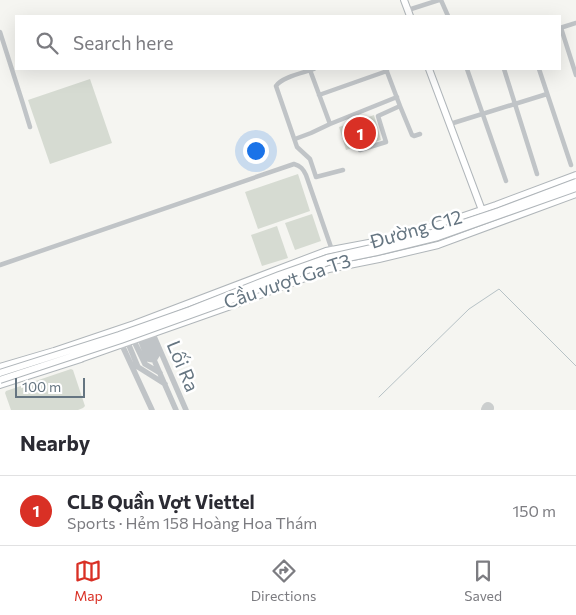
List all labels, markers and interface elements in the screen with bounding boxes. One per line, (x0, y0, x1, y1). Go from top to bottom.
search box (15, 15, 561, 70)
icon: search (33, 29, 61, 57)
text: Search here (73, 31, 173, 54)
pin: 1 (344, 114, 376, 152)
your location (243, 138, 269, 164)
street label: Đường C12 (366, 204, 464, 253)
street label: Cầu vượt Ga T3 (220, 248, 353, 313)
street label: Lối Ra (162, 337, 204, 395)
scale bar (15, 375, 85, 398)
text: 100 m (22, 378, 61, 395)
text: Nearby (20, 430, 90, 455)
text: CLB Quần Vợt Viettel (67, 490, 255, 513)
text: 1 (32, 501, 40, 520)
text: 150 m (513, 501, 556, 520)
text: Sports · Hẻm 158 Hoàng Hoa Thám (67, 513, 317, 532)
tab: Map (74, 557, 103, 604)
tab: Directions (251, 557, 316, 604)
tab: Saved (464, 557, 502, 604)

